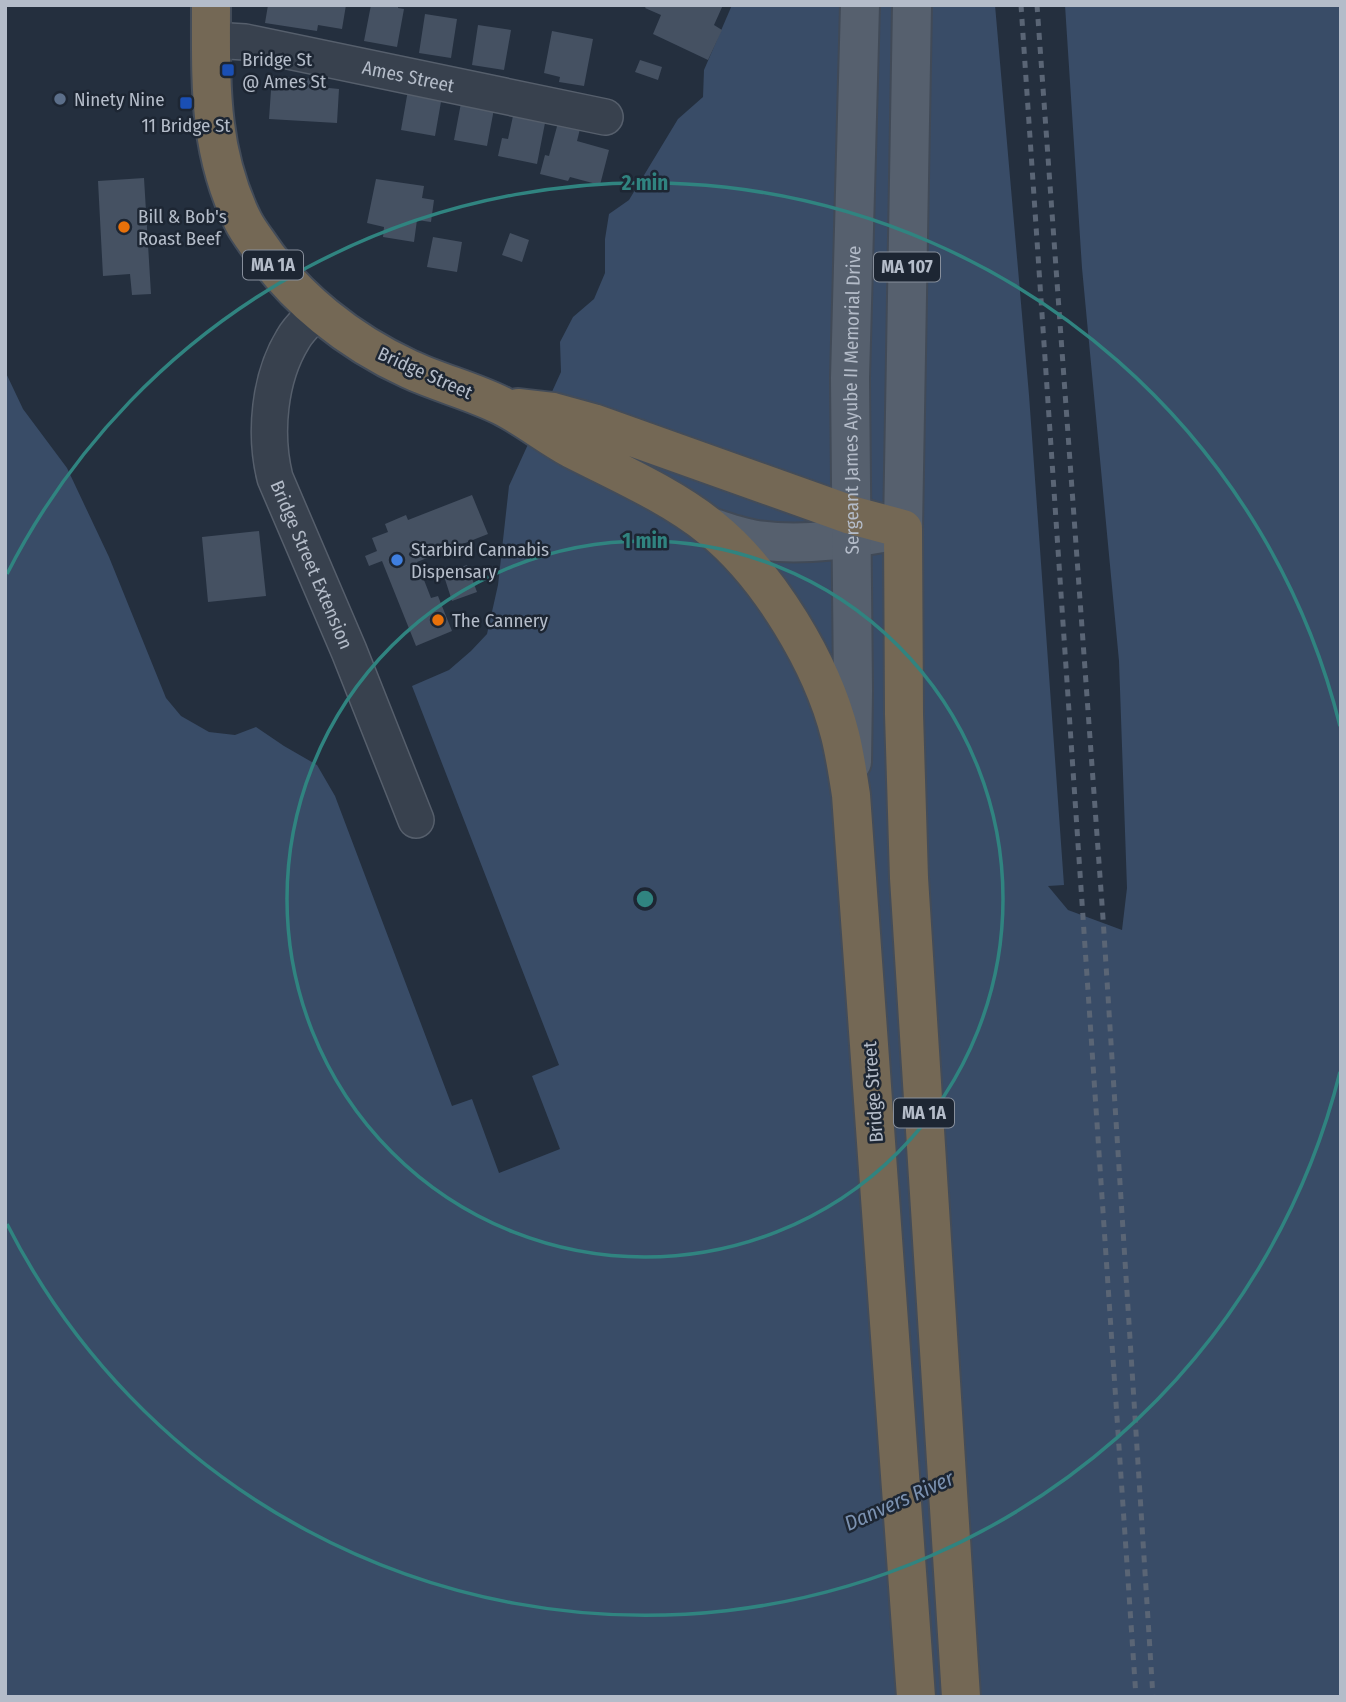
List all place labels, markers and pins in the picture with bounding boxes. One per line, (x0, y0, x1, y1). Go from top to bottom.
place label: Bridge St @ Ames St (242, 48, 327, 93)
marker: Bridge St @ Ames St (220, 62, 236, 78)
place label: Ninety Nine (74, 88, 165, 111)
marker: Ninety Nine (52, 91, 68, 107)
marker: 11 Bridge St (178, 95, 194, 111)
place label: 11 Bridge St (141, 114, 231, 137)
place label: Bill & Bob's Roast Beef (138, 205, 227, 250)
marker: Bill & Bob's Roast Beef (116, 219, 132, 235)
place label: Starbird Cannabis Dispensary (411, 538, 549, 583)
marker: Starbird Cannabis Dispensary (389, 552, 405, 568)
place label: The Cannery (452, 609, 548, 632)
marker: The Cannery (430, 612, 446, 628)
centre of rings (633, 887, 657, 911)

